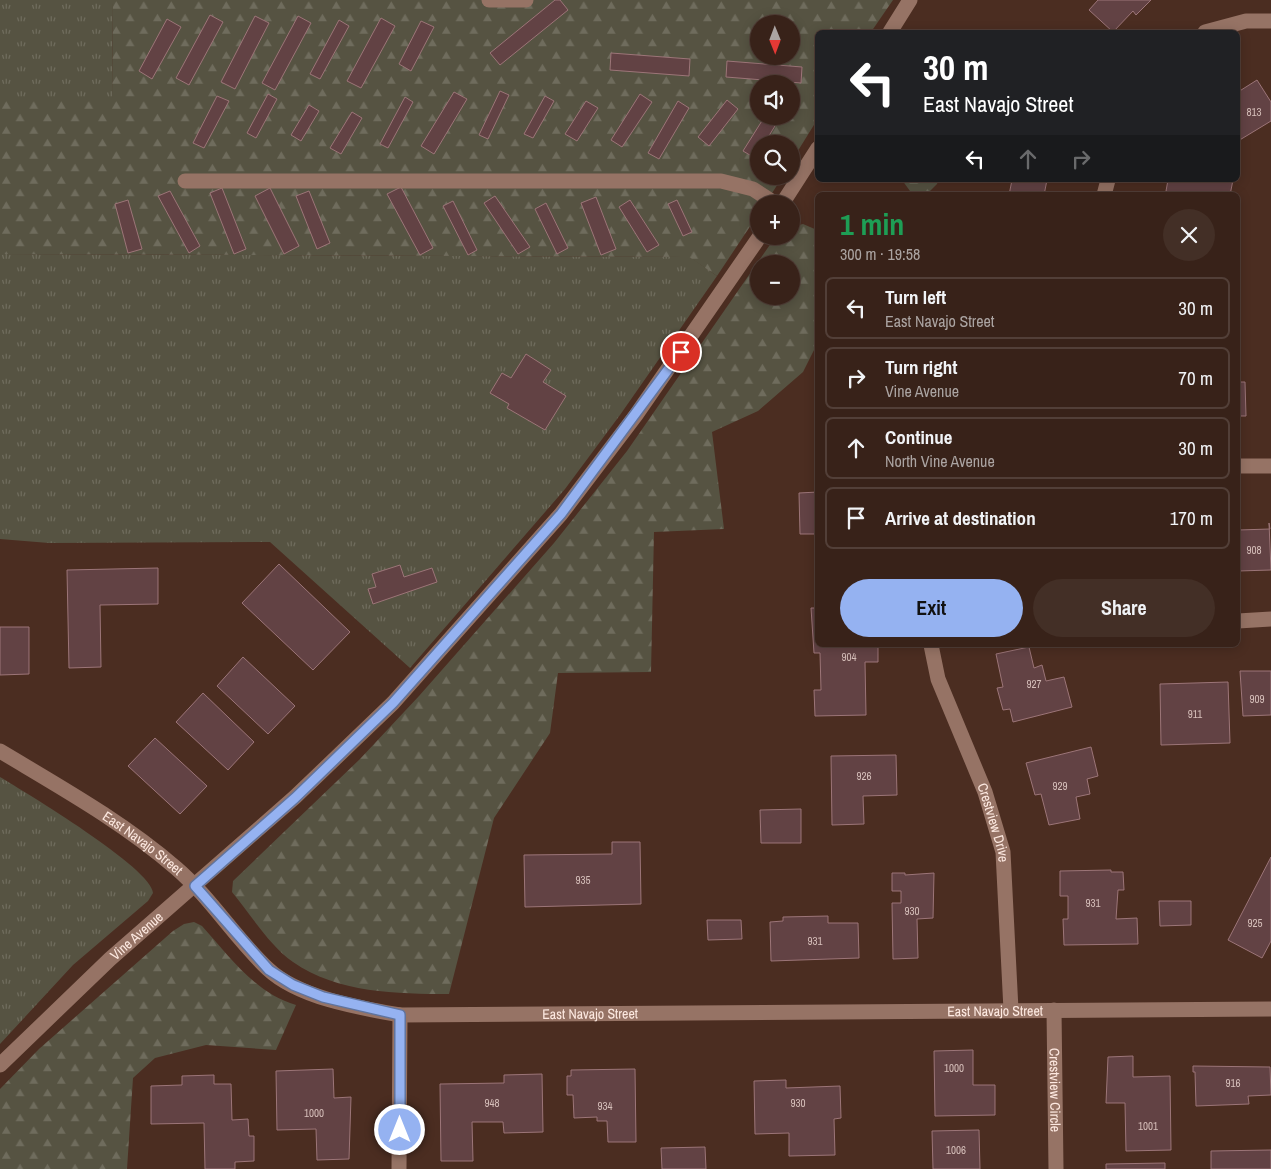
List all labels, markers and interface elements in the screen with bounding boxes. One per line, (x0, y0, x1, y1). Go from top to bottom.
north arrow (750, 15, 800, 65)
map controls (750, 15, 800, 305)
text: 30 m (923, 44, 988, 91)
icon: left (840, 50, 905, 115)
button: sound (750, 75, 800, 125)
text: East Navajo Street (923, 89, 1073, 119)
house number: 813 (1246, 105, 1262, 119)
button: search (750, 135, 800, 185)
icon: left (961, 145, 989, 173)
icon: ahead (1014, 145, 1042, 173)
icon: right (1067, 145, 1095, 173)
button: + (750, 195, 800, 245)
text: 1 min (840, 204, 904, 244)
button: close (1163, 209, 1215, 261)
text: 300 m · 19:58 (840, 243, 920, 265)
button: − (750, 255, 800, 305)
text: Turn left (885, 284, 946, 310)
icon: left (842, 294, 870, 322)
text: 30 m (1178, 295, 1213, 321)
text: East Navajo Street (885, 310, 994, 332)
pin (660, 331, 702, 373)
icon: arrive (667, 338, 695, 366)
text: Turn right (885, 354, 957, 380)
icon: right (842, 364, 870, 392)
text: 70 m (1178, 365, 1213, 391)
text: Vine Avenue (885, 380, 959, 402)
text: Continue (885, 424, 953, 450)
icon: ahead (842, 434, 870, 462)
text: 30 m (1178, 435, 1213, 461)
text: North Vine Avenue (885, 450, 995, 472)
icon: arrive (842, 504, 870, 532)
text: Arrive at destination (885, 505, 1036, 531)
text: 170 m (1170, 505, 1213, 531)
house number: 908 (1246, 543, 1262, 557)
button: Exit (840, 579, 1023, 637)
button: Share (1033, 579, 1215, 637)
house number: 904 (841, 650, 857, 664)
house number: 927 (1026, 677, 1042, 691)
house number: 909 (1249, 692, 1265, 706)
house number: 911 (1188, 707, 1202, 721)
house number: 926 (856, 769, 872, 783)
house number: 929 (1052, 779, 1068, 793)
street label: Crestview Drive (973, 780, 1013, 863)
street label: East Navajo Street (99, 807, 187, 879)
house number: 935 (575, 873, 591, 887)
house number: 931 (1085, 896, 1101, 910)
house number: 930 (904, 904, 920, 918)
street label: Vine Avenue (106, 908, 167, 964)
house number: 925 (1247, 916, 1263, 930)
house number: 931 (807, 934, 823, 948)
street label: East Navajo Street (947, 1002, 1043, 1020)
street label: East Navajo Street (542, 1004, 638, 1023)
street label: Crestview Circle (1045, 1048, 1065, 1132)
house number: 1000 (944, 1061, 964, 1075)
house number: 916 (1225, 1076, 1241, 1090)
house number: 948 (484, 1096, 500, 1110)
house number: 930 (790, 1096, 806, 1110)
house number: 934 (597, 1099, 613, 1113)
position arrow (373, 1103, 425, 1155)
house number: 1000 (304, 1106, 324, 1120)
house number: 1001 (1138, 1119, 1158, 1133)
house number: 1006 (946, 1143, 966, 1157)

